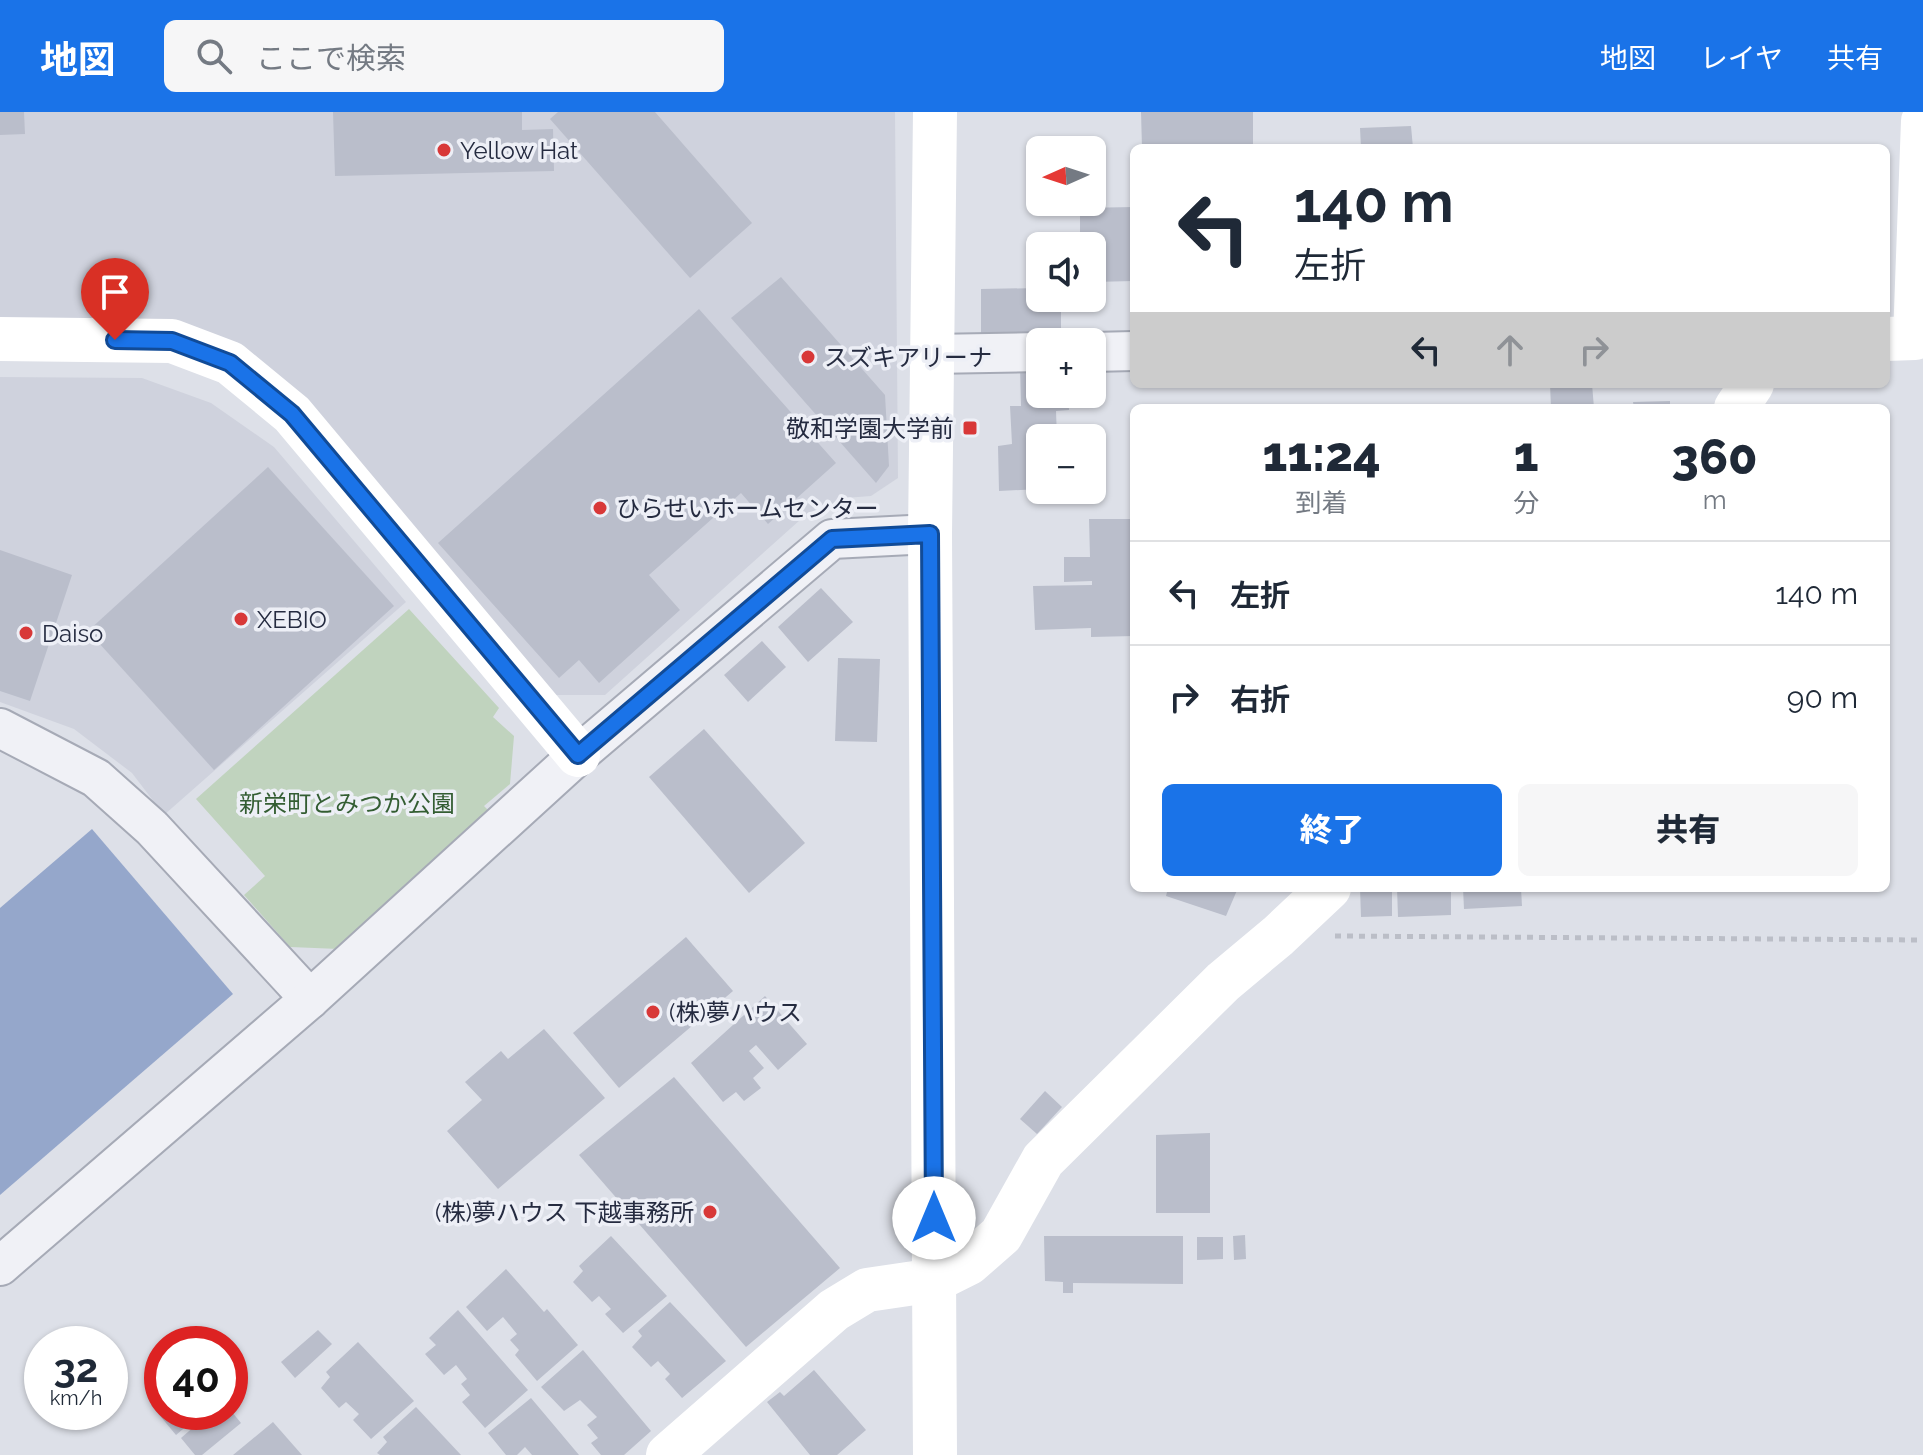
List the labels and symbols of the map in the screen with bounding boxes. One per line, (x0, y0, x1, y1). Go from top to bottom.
place label: Yellow Hat (460, 136, 578, 165)
north arrow (1026, 136, 1106, 216)
marker: Yellow Hat (435, 141, 453, 159)
pin (81, 258, 149, 340)
place label: スズキアリーナ (824, 343, 992, 372)
marker: スズキアリーナ (799, 348, 817, 366)
place label: 敬和学園大学前 (786, 414, 954, 443)
marker: 敬和学園大学前 (961, 419, 979, 437)
place label: ひらせいホームセンター (616, 494, 879, 523)
marker: ひらせいホームセンター (591, 499, 609, 517)
place label: XEBIO (257, 605, 327, 634)
marker: XEBIO (232, 610, 250, 628)
place label: Daiso (42, 619, 103, 648)
marker: Daiso (17, 624, 35, 642)
park label: 新栄町とみつか公園 (239, 789, 455, 818)
place label: (株)夢ハウス (669, 998, 802, 1027)
marker: (株)夢ハウス (644, 1003, 662, 1021)
position arrow (892, 1176, 976, 1260)
place label: (株)夢ハウス 下越事務所 (435, 1198, 694, 1227)
marker: (株)夢ハウス 下越事務所 (701, 1203, 719, 1221)
speed limit sign: 40 (144, 1326, 248, 1430)

